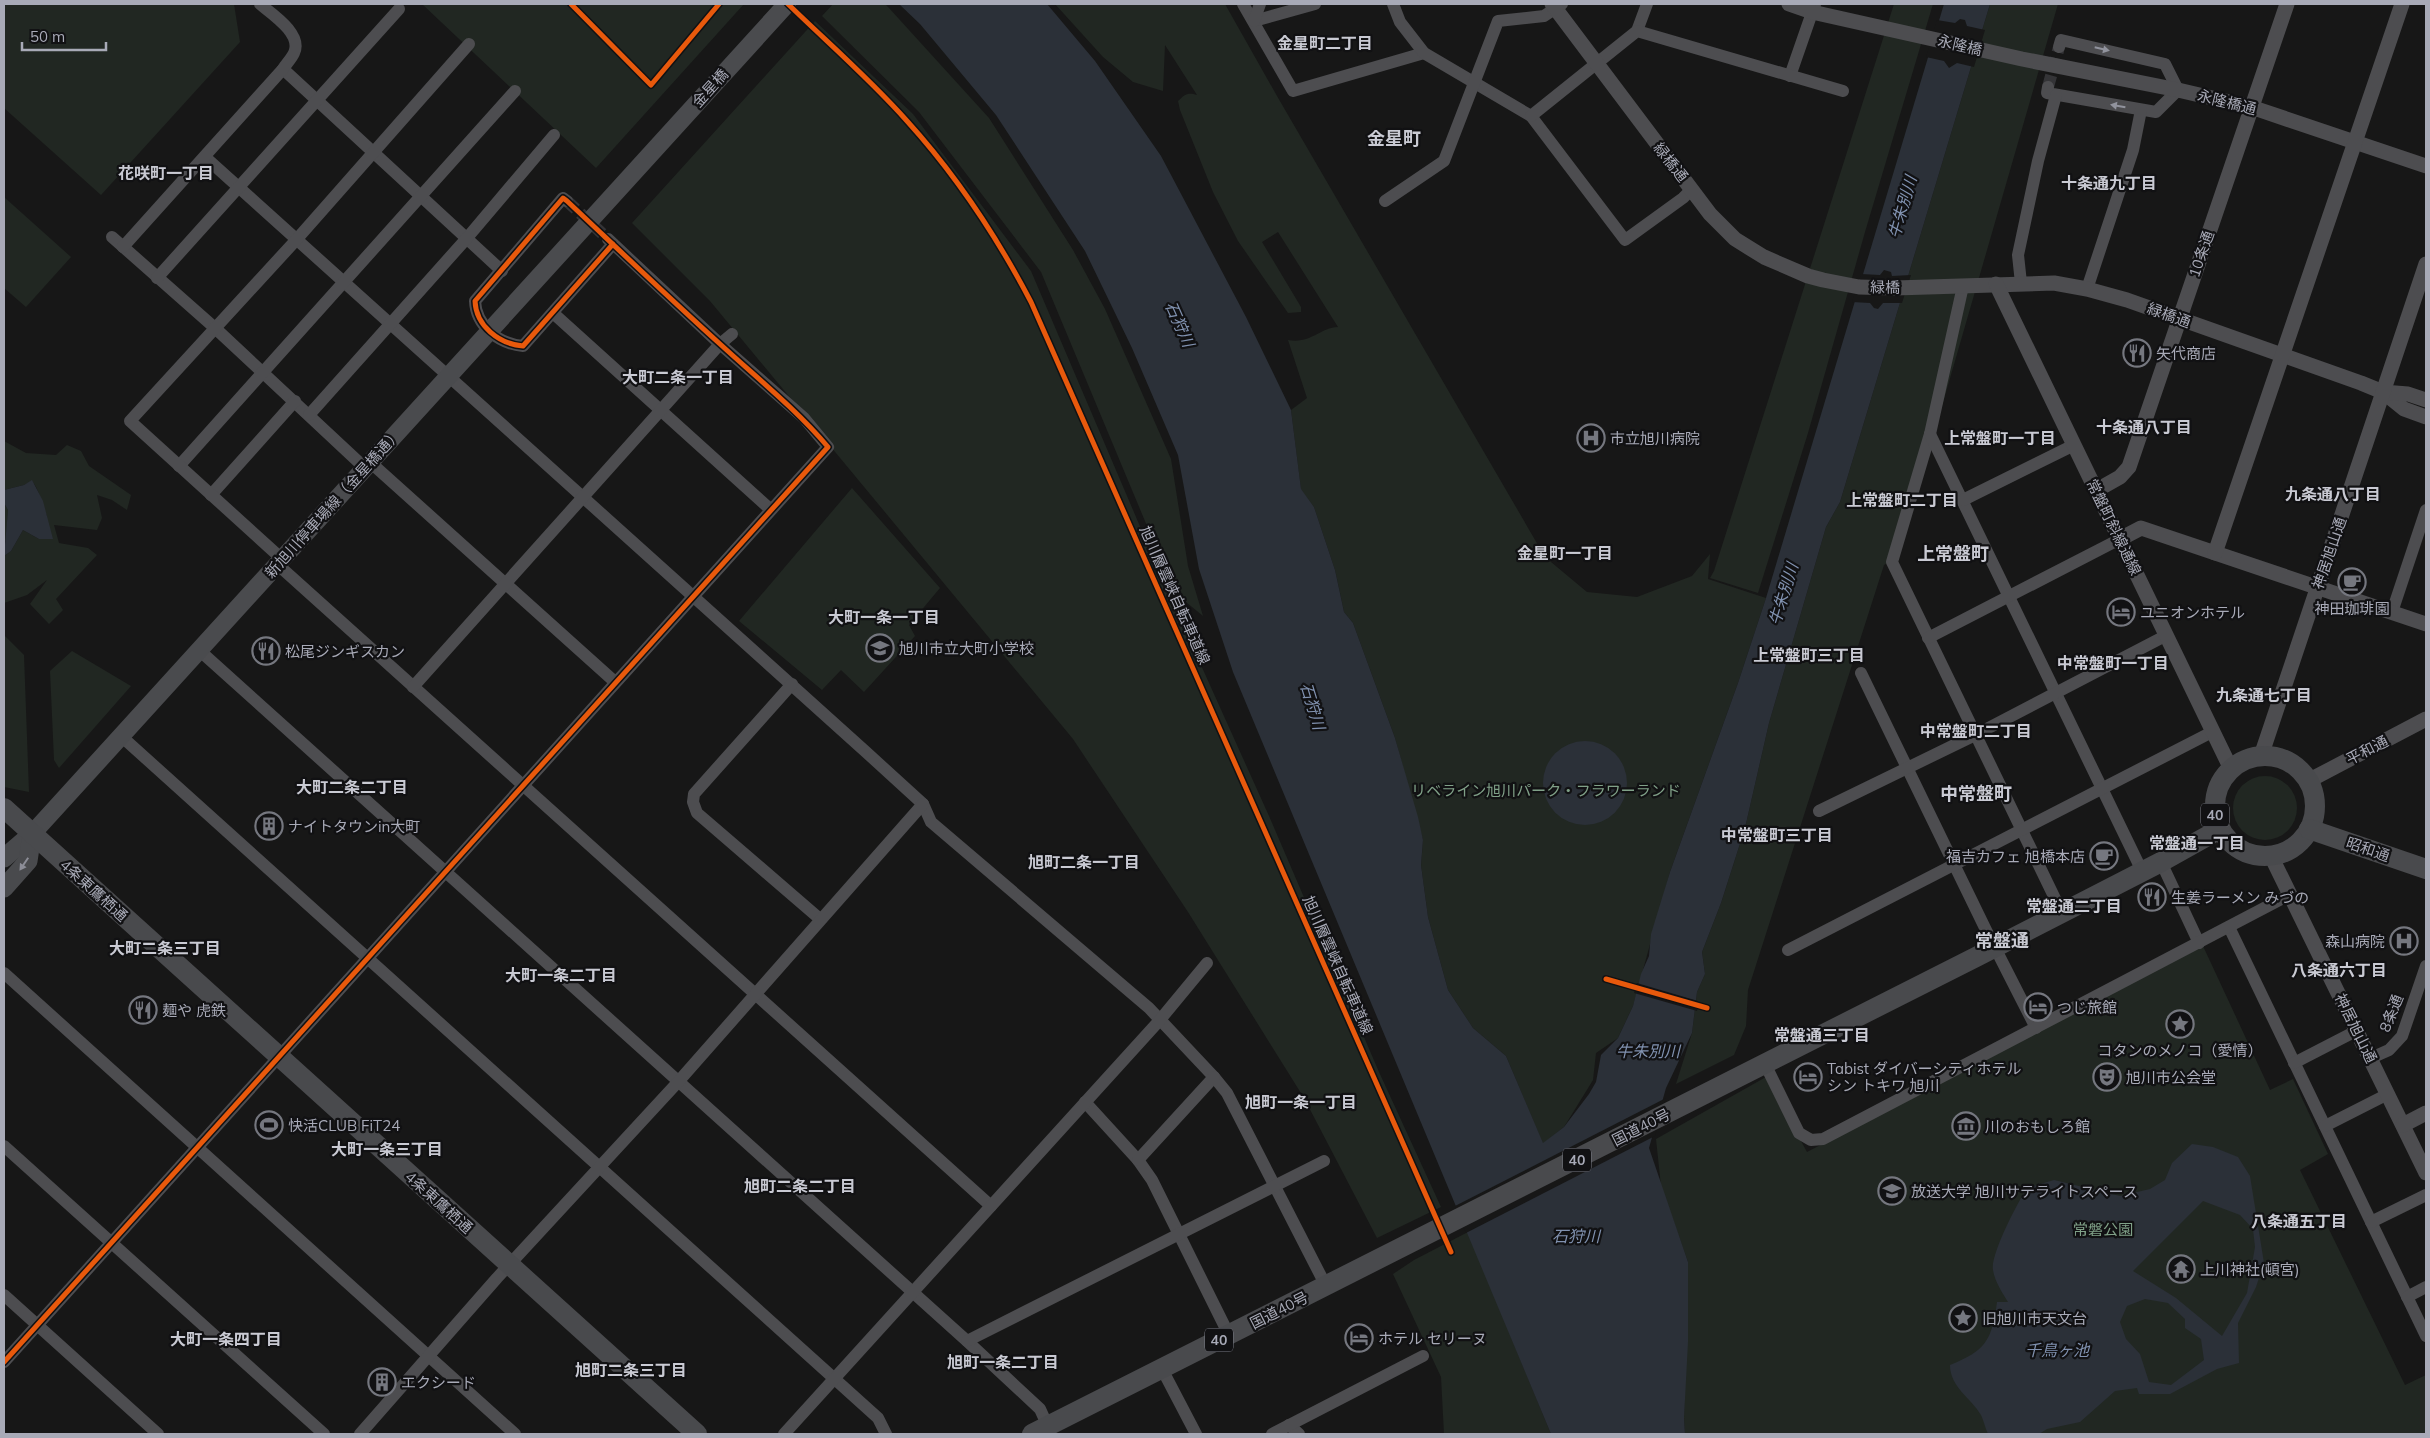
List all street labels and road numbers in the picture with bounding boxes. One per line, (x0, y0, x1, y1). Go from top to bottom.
street label: 永隆橋 (1936, 31, 1984, 59)
street label: 金星橋 (688, 65, 732, 111)
street label: 永隆橋通 (2196, 86, 2258, 118)
street label: 緑橋通 (1650, 138, 1692, 186)
street label: 10条通 (2184, 228, 2218, 280)
street label: 緑橋 (1870, 277, 1900, 297)
street label: 緑橋通 (2145, 298, 2193, 332)
street label: 新旭川停車場線（金星橋通） (261, 424, 405, 582)
street label: 常盤町斜線通線 (2082, 476, 2146, 578)
street label: 神居旭山通 (2308, 514, 2350, 592)
street label: 旭川層雲峡自転車道線 (1136, 523, 1214, 667)
street label: 平和通 (2343, 731, 2391, 769)
road number: 40 (2201, 804, 2229, 826)
street label: 昭和通 (2344, 833, 2392, 865)
street label: 4条東鷹栖通 (56, 855, 132, 925)
street label: 旭川層雲峡自転車道線 (1299, 893, 1377, 1037)
street label: 神居旭山通 (2331, 990, 2381, 1066)
street label: 8条通 (2375, 991, 2407, 1035)
street label: 国道40号 (1609, 1104, 1673, 1150)
road number: 40 (1563, 1148, 1591, 1172)
street label: 4条東鷹栖通 (401, 1167, 477, 1237)
street label: 国道40号 (1247, 1287, 1311, 1333)
road number: 40 (1205, 1328, 1233, 1352)

